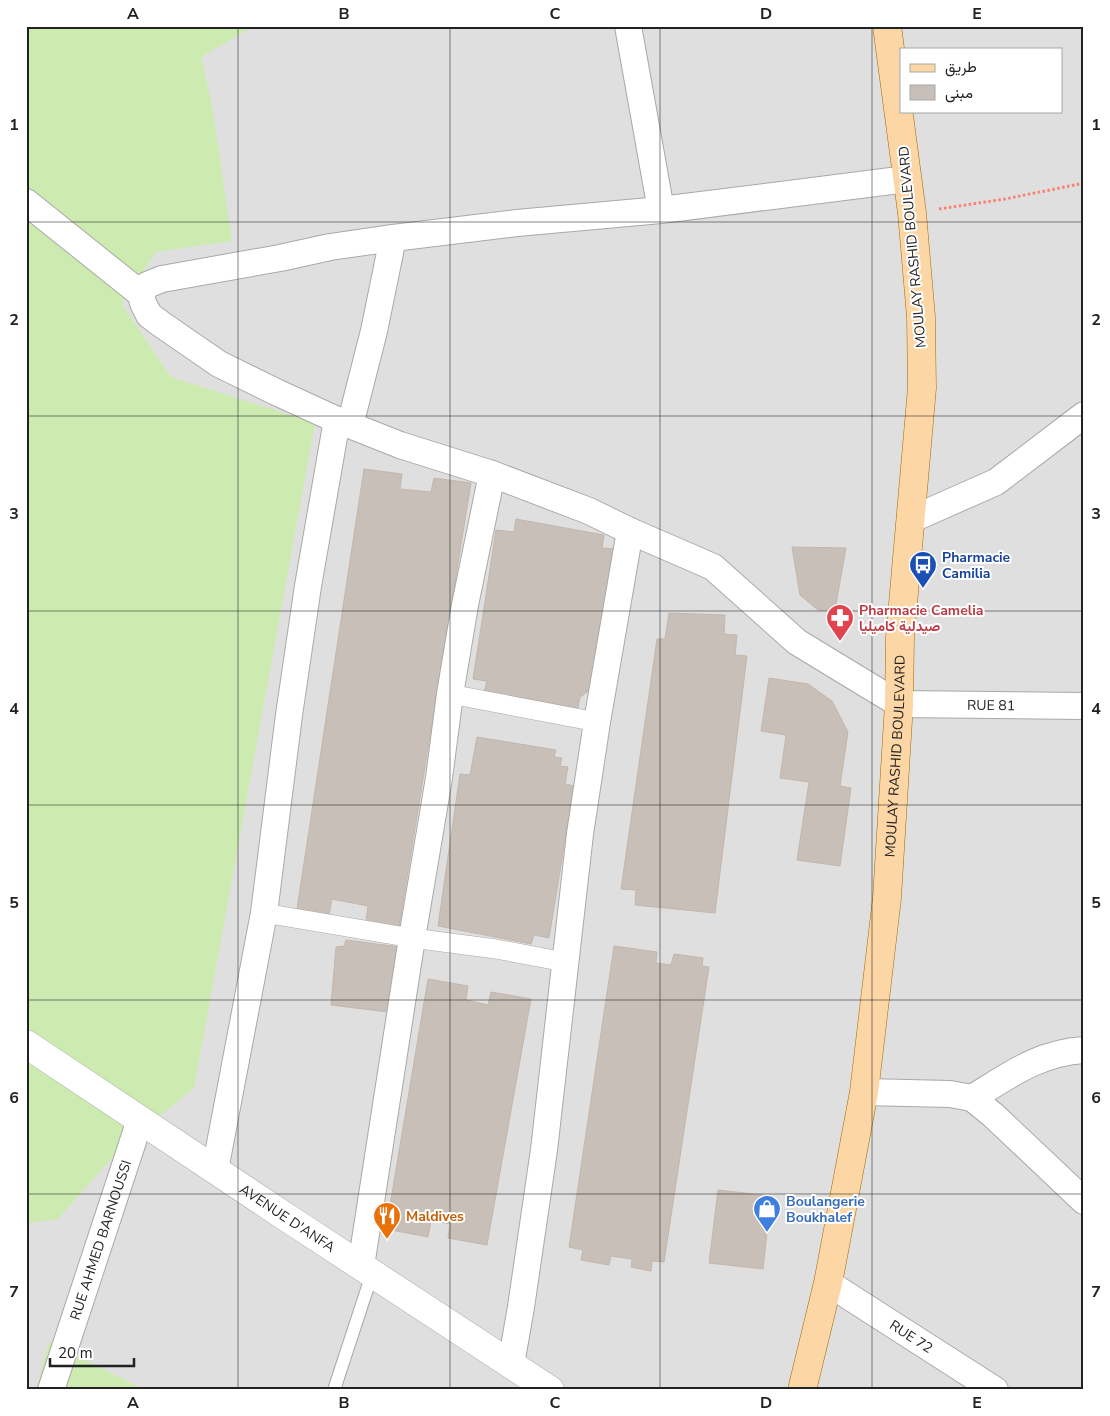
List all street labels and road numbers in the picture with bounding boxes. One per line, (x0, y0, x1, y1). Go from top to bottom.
street label: MOULAY RASHID BOULEVARD (894, 145, 931, 349)
street label: MOULAY RASHID BOULEVARD (881, 655, 910, 858)
street label: RUE 81 (967, 696, 1015, 715)
street label: RUE AHMED BARNOUSSI (66, 1158, 136, 1323)
street label: AVENUE D'ANFA (236, 1180, 339, 1257)
street label: RUE 72 (886, 1316, 936, 1358)

